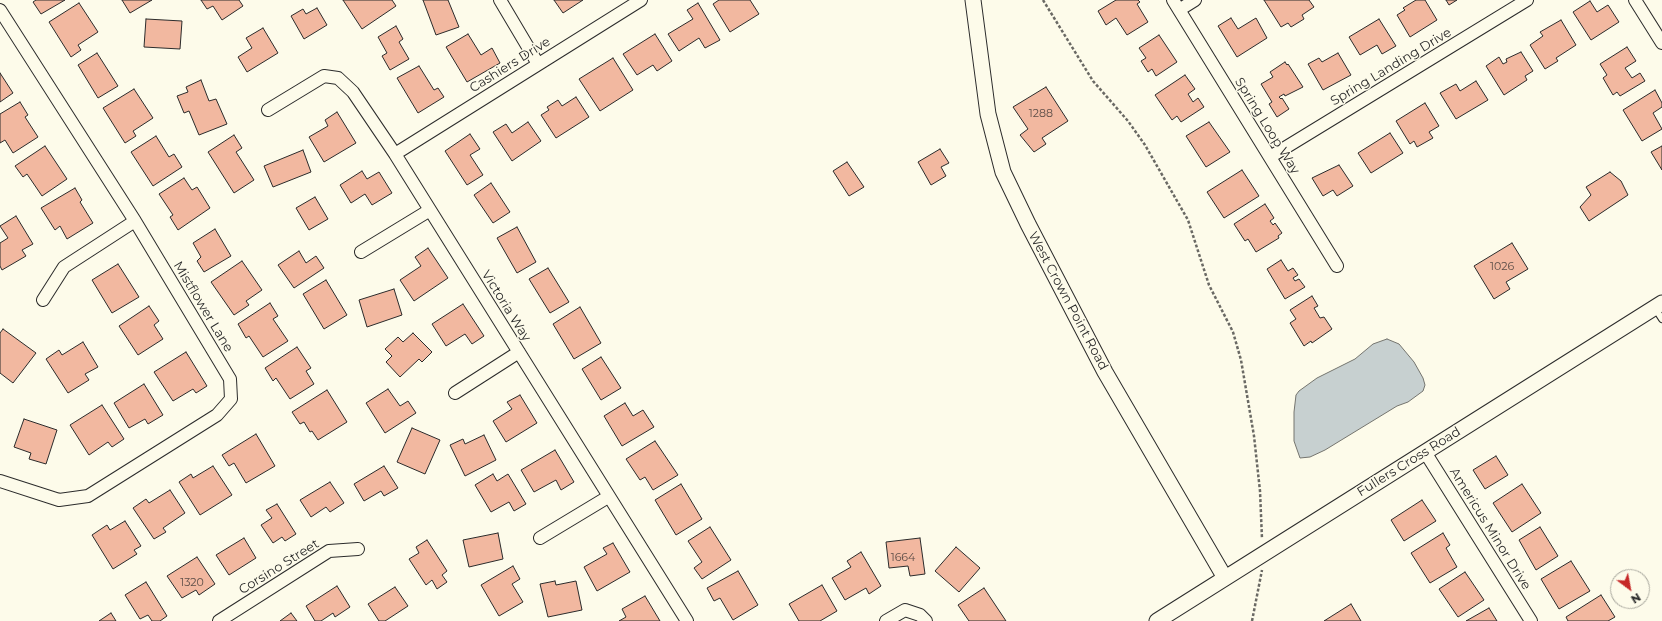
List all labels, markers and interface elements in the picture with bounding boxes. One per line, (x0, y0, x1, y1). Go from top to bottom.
street label: Spring Landing Drive (1328, 25, 1454, 109)
street label: Cashiers Drive (467, 34, 553, 96)
street label: Spring Loop Way (1231, 75, 1303, 177)
house number: 1288 (1029, 107, 1053, 121)
street label: West Crown Point Road (1025, 229, 1111, 373)
street label: Mistflower Lane (170, 259, 236, 355)
house number: 1026 (1490, 260, 1514, 274)
street label: Victoria Way (478, 268, 534, 344)
street label: Fullers Cross Road (1354, 424, 1464, 500)
street label: Americus Minor Drive (1446, 465, 1534, 593)
street label: Corsino Street (236, 536, 322, 598)
house number: 1664 (891, 551, 915, 565)
north arrow (1610, 569, 1650, 609)
house number: 1320 (180, 576, 204, 590)
text: N (1628, 590, 1643, 607)

